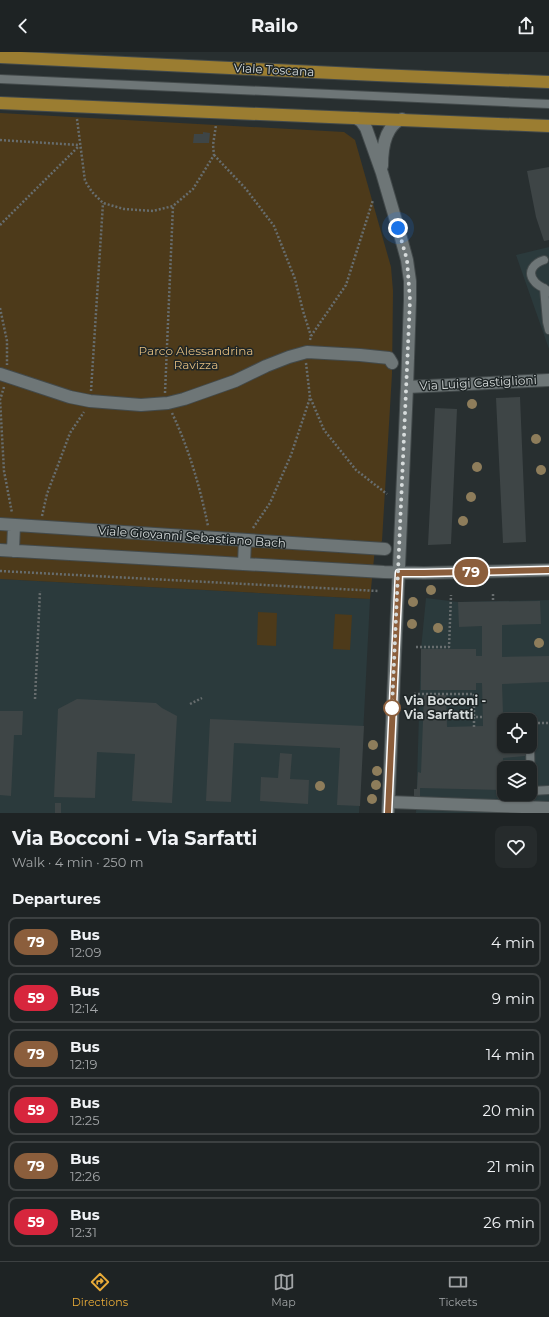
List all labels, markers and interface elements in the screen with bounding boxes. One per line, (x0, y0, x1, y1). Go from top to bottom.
icon: back (12, 15, 34, 37)
text: Railo (251, 15, 298, 37)
icon: share (515, 15, 537, 37)
street label: Viale Toscana (233, 60, 315, 79)
your location (388, 218, 408, 238)
park label: Parco Alessandrina Ravizza (139, 343, 253, 372)
street label: Via Luigi Castiglioni (419, 372, 537, 393)
street label: Viale Giovanni Sebastiano Bach (98, 522, 287, 551)
line badge: 79 (453, 559, 489, 585)
text: 79 (462, 563, 480, 581)
place label: Via Bocconi - Via Sarfatti (403, 693, 487, 722)
marker: Via Bocconi - Via Sarfatti (383, 699, 401, 717)
map controls (497, 713, 537, 801)
button: locate (497, 713, 537, 753)
button: layers (497, 761, 537, 801)
button: heart (495, 826, 537, 868)
text: Via Bocconi - Via Sarfatti (12, 827, 257, 850)
text: Walk · 4 min · 250 m (12, 854, 143, 870)
text: Departures (12, 889, 101, 908)
text: Bus (70, 925, 100, 944)
text: 79 (27, 933, 45, 951)
text: 4 min (491, 933, 535, 952)
text: 12:09 (70, 944, 101, 960)
text: Bus (70, 981, 100, 1000)
text: 59 (27, 989, 45, 1007)
text: 9 min (492, 989, 535, 1008)
text: 12:14 (70, 1000, 98, 1016)
text: Bus (70, 1037, 100, 1056)
text: 79 (27, 1045, 45, 1063)
text: 14 min (486, 1045, 535, 1064)
text: 12:19 (70, 1056, 97, 1072)
text: Bus (70, 1093, 100, 1112)
text: 59 (27, 1101, 45, 1119)
text: 20 min (483, 1101, 535, 1120)
text: 12:25 (70, 1112, 100, 1128)
text: Bus (70, 1149, 100, 1168)
text: 79 (27, 1157, 45, 1175)
text: 21 min (487, 1157, 535, 1176)
text: 12:26 (70, 1168, 100, 1184)
text: Bus (70, 1205, 100, 1224)
text: 59 (27, 1213, 45, 1231)
text: 26 min (483, 1213, 535, 1232)
text: 12:31 (70, 1224, 97, 1240)
tab: Directions (72, 1271, 128, 1309)
tab: Map (271, 1271, 296, 1309)
tab: Tickets (439, 1271, 477, 1309)

